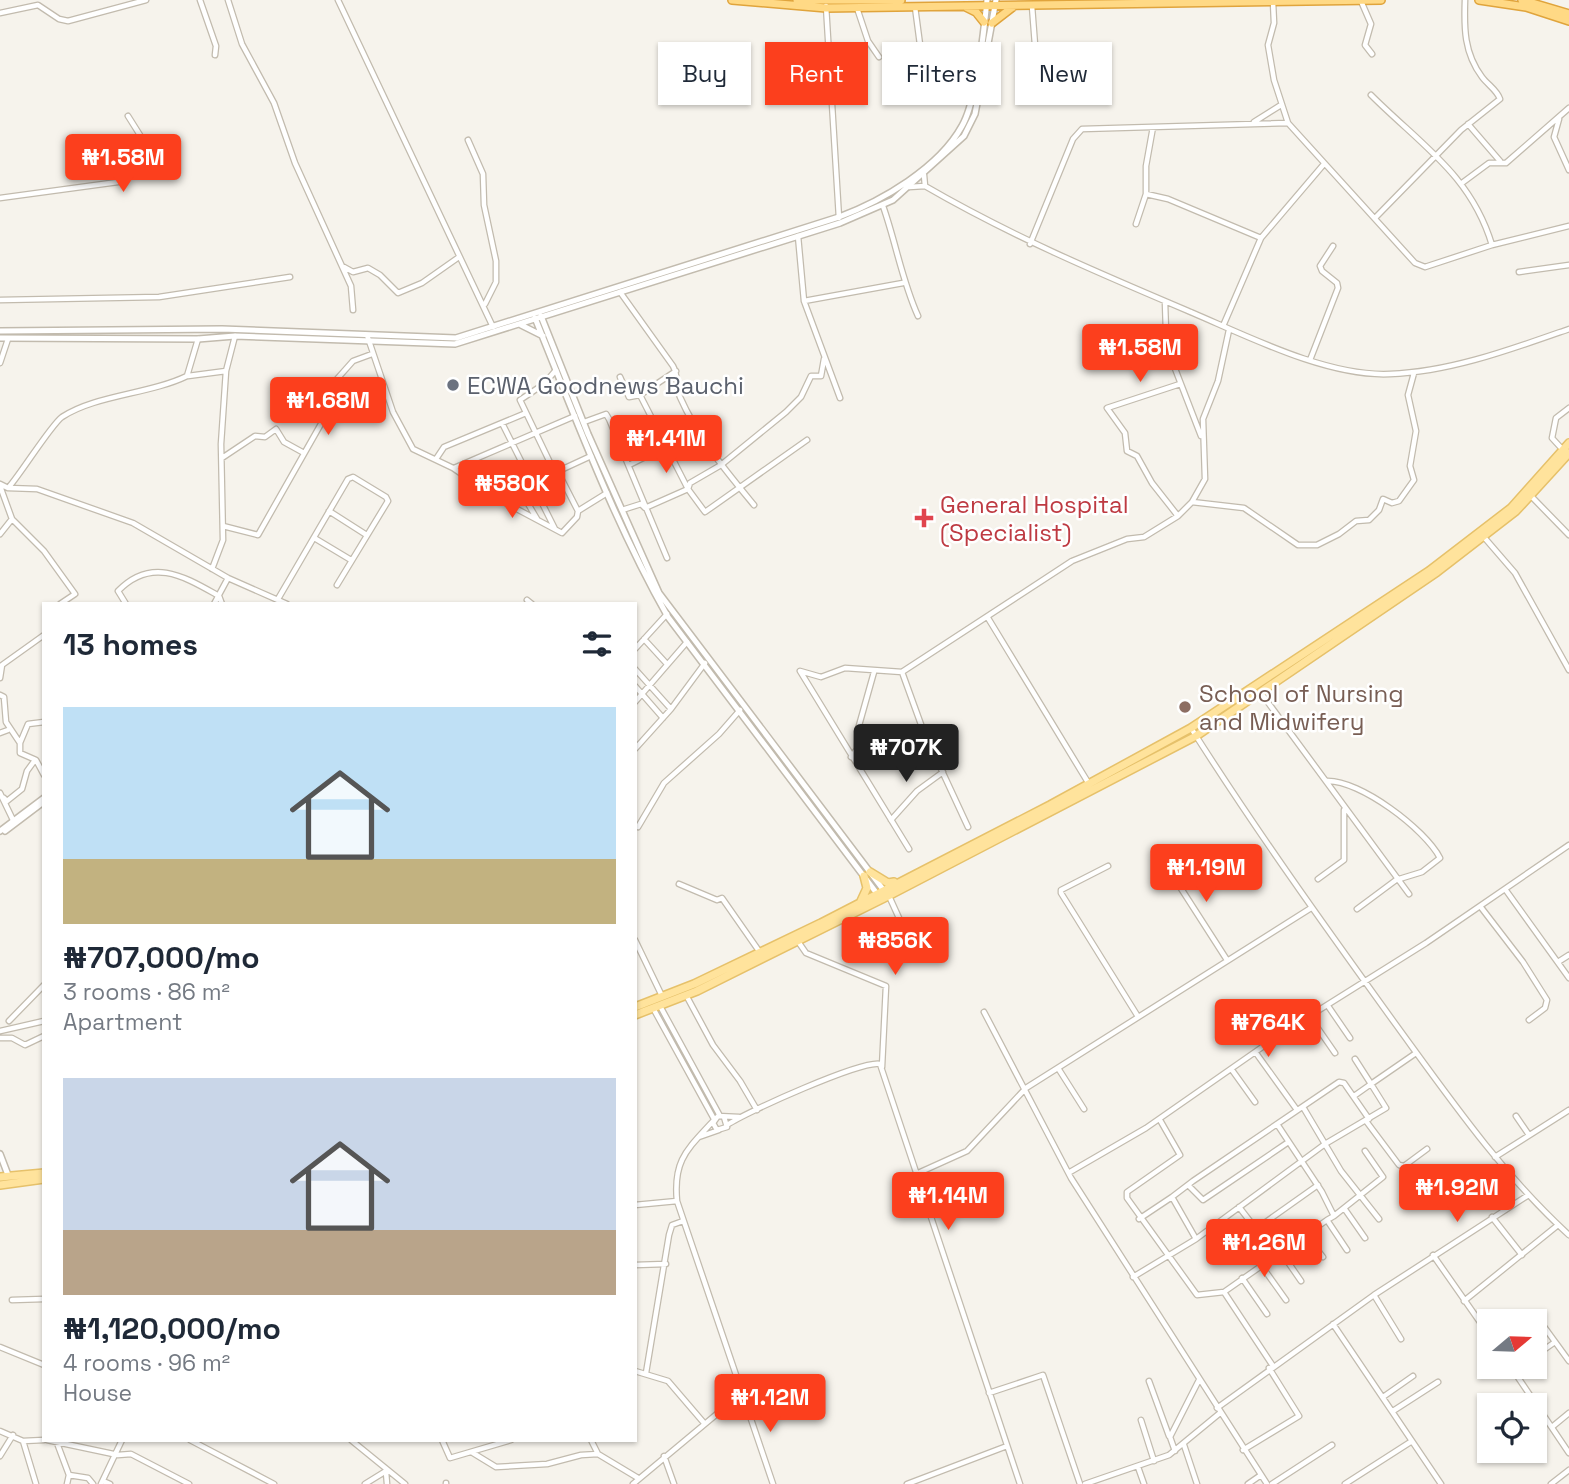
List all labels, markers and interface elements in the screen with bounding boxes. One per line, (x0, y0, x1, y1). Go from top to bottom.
chip: Buy (658, 42, 751, 105)
chip: Rent (765, 42, 868, 105)
chip: Filters (882, 42, 1001, 105)
chip: New (1015, 42, 1112, 105)
pin: ₦1.58M (66, 134, 180, 194)
text: ₦1.58M (81, 142, 165, 172)
pin: ₦1.58M (1083, 324, 1197, 384)
text: ₦1.58M (1098, 332, 1182, 362)
place label: ECWA Goodnews Bauchi (467, 370, 744, 401)
marker: ECWA Goodnews Bauchi (445, 377, 461, 393)
pin: ₦1.68M (271, 378, 385, 437)
text: ₦1.68M (286, 385, 370, 415)
pin: ₦1.41M (609, 416, 723, 475)
text: ₦1.41M (626, 423, 706, 453)
pin: ₦580K (463, 461, 561, 520)
text: ₦580K (474, 468, 550, 498)
place label: General Hospital (Specialist) (940, 489, 1129, 548)
marker: General Hospital (Specialist) (914, 508, 934, 528)
text: 13 homes (63, 625, 198, 664)
icon: filters (578, 625, 616, 663)
place label: School of Nursing and Midwifery (1199, 678, 1404, 737)
marker: School of Nursing and Midwifery (1177, 699, 1193, 715)
pin: ₦707K (857, 724, 955, 784)
text: ₦707K (870, 732, 942, 762)
icon: home (277, 752, 403, 878)
pin: ₦1.19M (1149, 844, 1263, 904)
text: ₦1.19M (1166, 852, 1246, 882)
pin: ₦856K (846, 918, 944, 977)
text: ₦856K (858, 925, 932, 955)
text: ₦707,000/mo (63, 938, 260, 977)
text: 3 rooms · 86 m² (63, 977, 230, 1007)
pin: ₦764K (1219, 1000, 1317, 1059)
text: Apartment (63, 1007, 183, 1037)
text: ₦764K (1231, 1007, 1305, 1037)
icon: home (277, 1123, 403, 1249)
pin: ₦1.92M (1400, 1164, 1514, 1224)
pin: ₦1.14M (891, 1172, 1005, 1232)
text: ₦1.92M (1415, 1172, 1499, 1202)
text: ₦1.14M (908, 1180, 988, 1210)
pin: ₦1.26M (1207, 1220, 1321, 1279)
text: ₦1.26M (1222, 1227, 1306, 1257)
text: ₦1,120,000/mo (63, 1309, 281, 1348)
north arrow (1477, 1309, 1547, 1379)
map controls (1477, 1309, 1547, 1463)
text: 4 rooms · 96 m² (63, 1348, 230, 1378)
pin: ₦1.12M (713, 1374, 827, 1434)
text: House (63, 1378, 132, 1408)
text: ₦1.12M (731, 1382, 809, 1412)
button: locate (1477, 1393, 1547, 1463)

